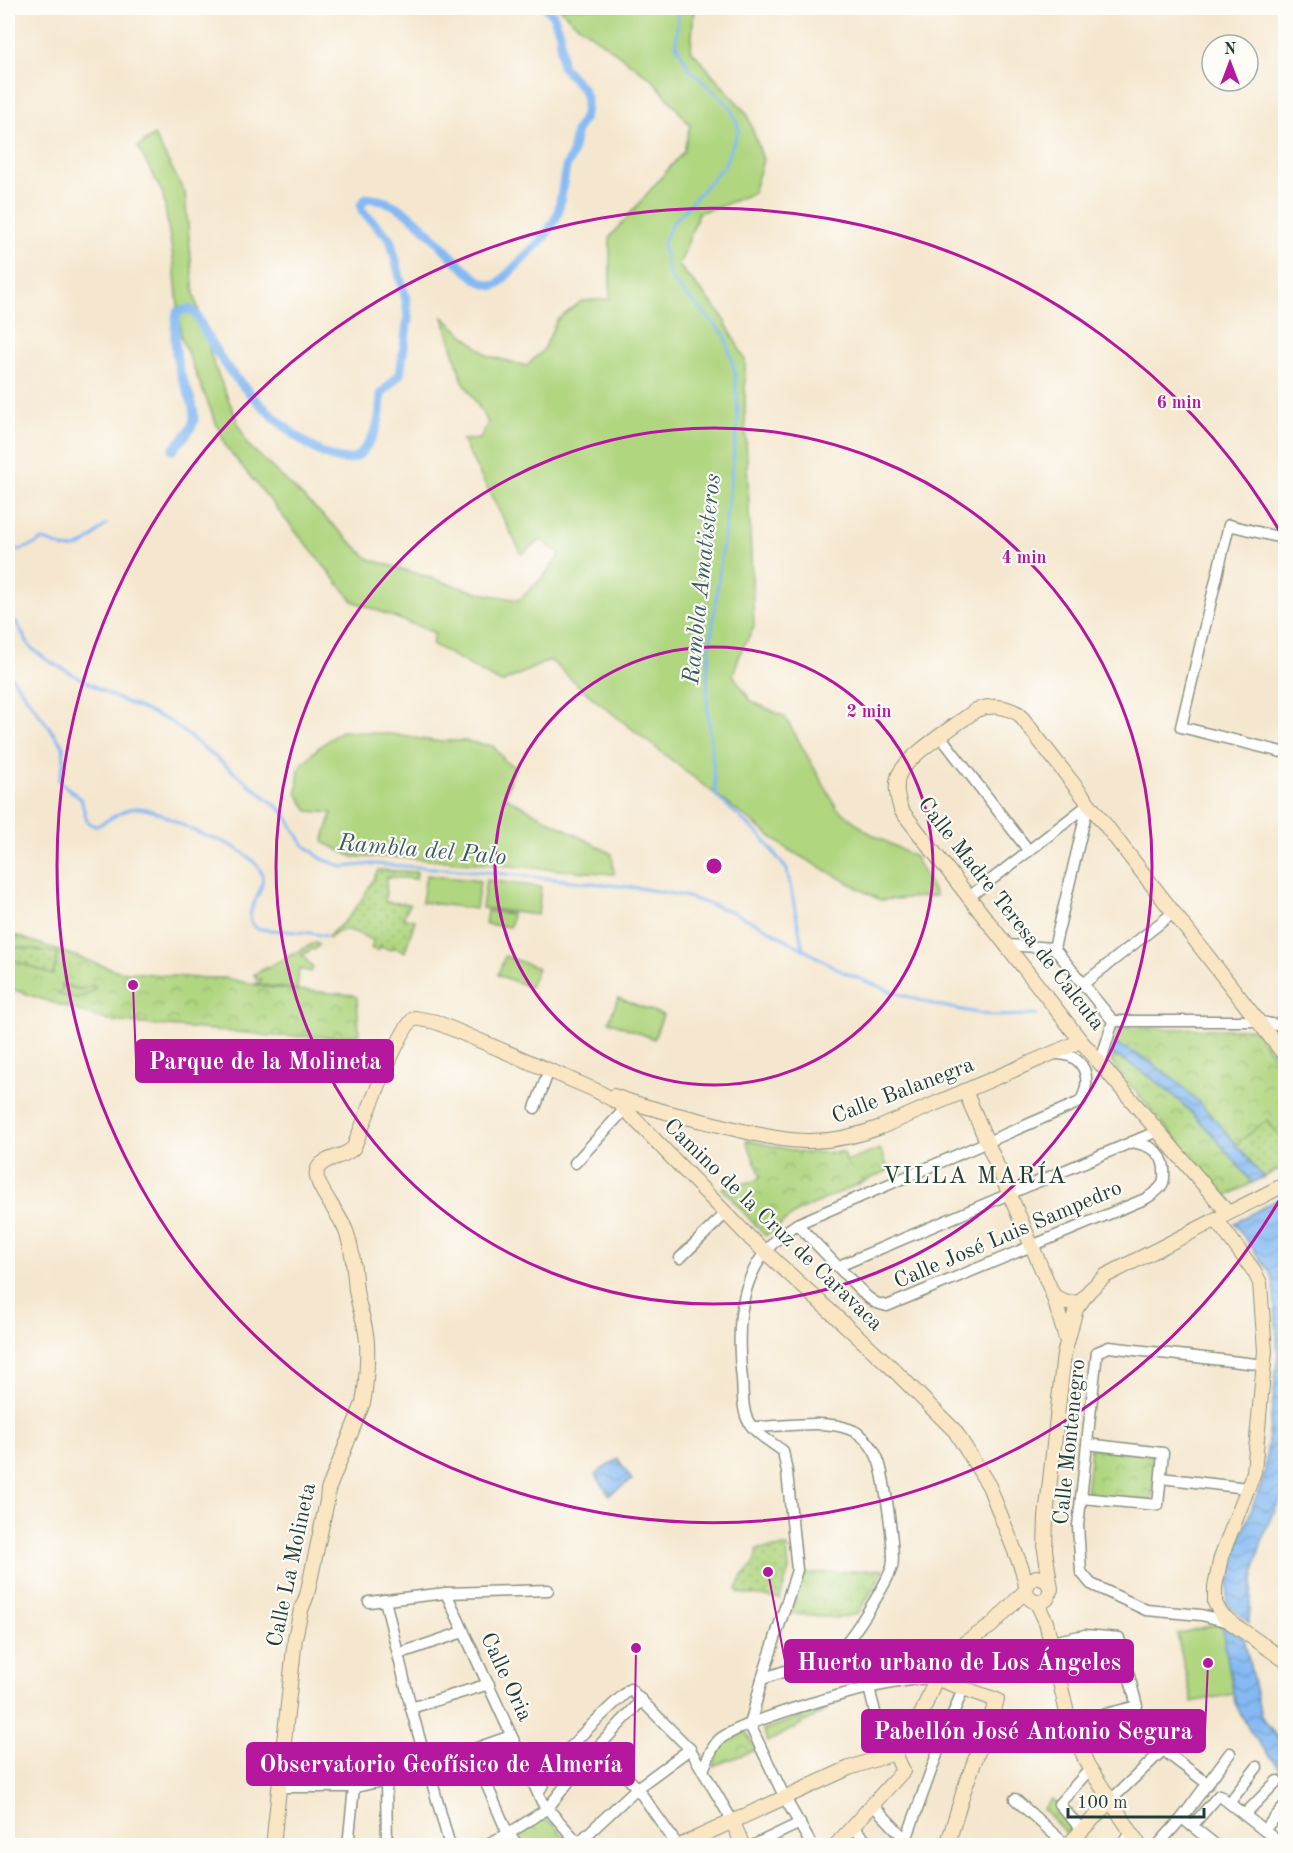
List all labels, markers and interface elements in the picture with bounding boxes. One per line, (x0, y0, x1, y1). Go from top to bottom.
north arrow (1200, 33, 1260, 93)
text: N (1224, 42, 1237, 58)
text: 6 min (1156, 394, 1202, 412)
water label: Rambla Amatisteros (680, 472, 726, 687)
text: 4 min (1001, 549, 1047, 567)
text: 2 min (846, 703, 892, 721)
street label: Calle Madre Teresa de Calcuta (913, 793, 1109, 1035)
water label: Rambla del Palo (336, 832, 507, 870)
centre of rings (704, 856, 724, 876)
callout: Parque de la Molineta (136, 1040, 393, 1082)
text: Parque de la Molineta (148, 1051, 382, 1075)
street label: Calle Balanegra (829, 1054, 977, 1128)
street label: Camino de la Cruz de Caravaca (659, 1115, 887, 1335)
district label: VILLA MARÍA (882, 1161, 1068, 1189)
street label: Calle José Luis Sampedro (891, 1177, 1125, 1293)
street label: Calle Montenegro (1050, 1358, 1090, 1526)
street label: Calle La Molineta (264, 1481, 320, 1649)
street label: Calle Oria (476, 1629, 536, 1725)
callout: Huerto urbano de Los Ángeles (785, 1640, 1133, 1682)
text: Huerto urbano de Los Ángeles (797, 1646, 1121, 1676)
callout: Pabellón José Antonio Segura (862, 1710, 1205, 1752)
text: Pabellón José Antonio Segura (873, 1721, 1193, 1745)
callout: Observatorio Geofísico de Almería (247, 1743, 634, 1785)
text: Observatorio Geofísico de Almería (259, 1754, 623, 1778)
scale bar (1068, 1781, 1204, 1819)
text: 100 m (1077, 1794, 1128, 1812)

